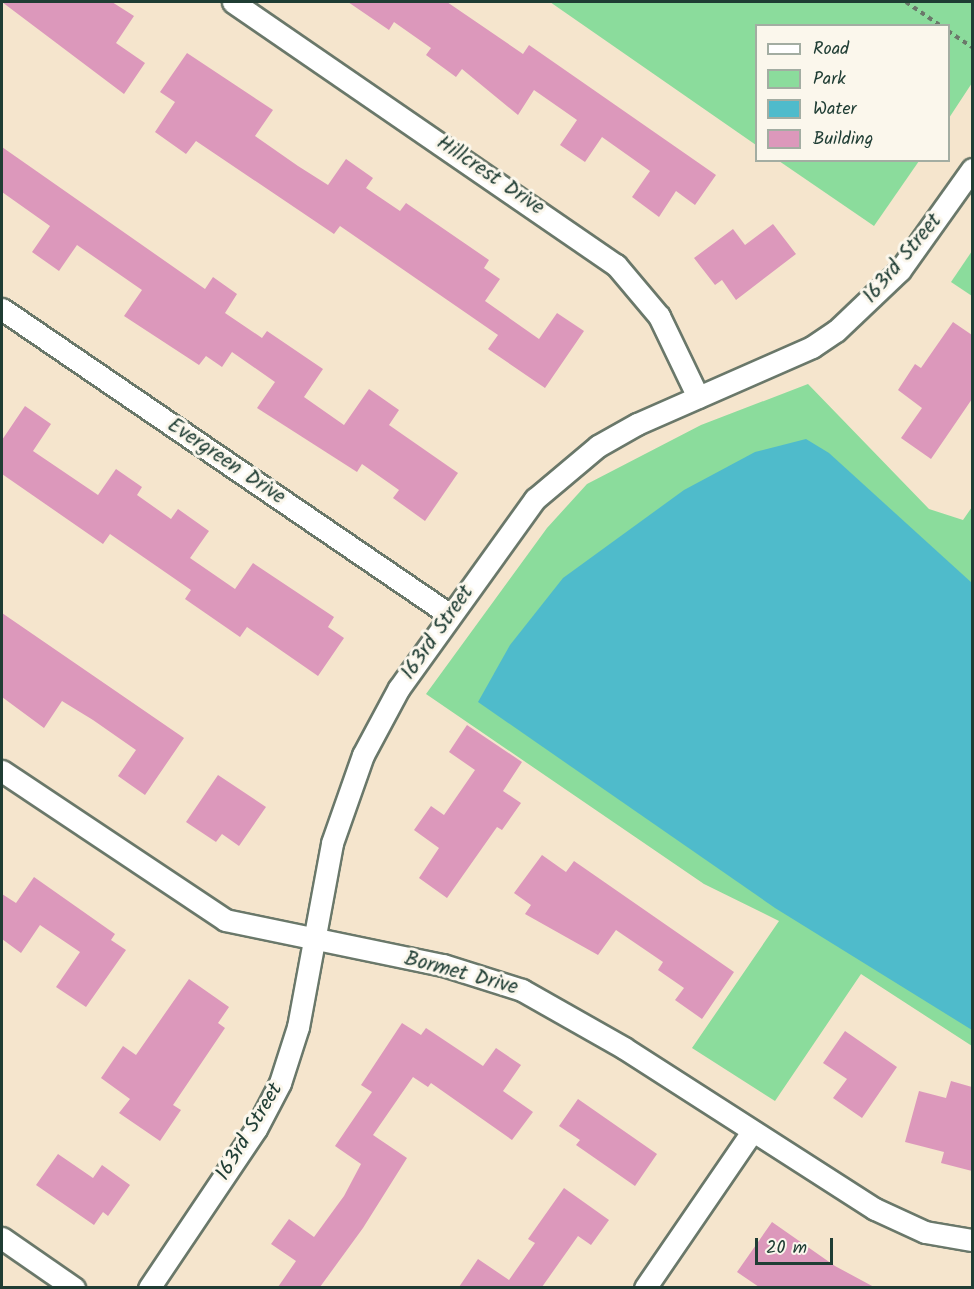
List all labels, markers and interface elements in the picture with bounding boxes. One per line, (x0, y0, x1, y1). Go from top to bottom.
legend (755, 24, 950, 162)
text: Road (813, 35, 849, 64)
text: Park (813, 65, 846, 94)
text: Water (813, 95, 857, 124)
text: Building (813, 125, 873, 154)
street label: Hillcrest Drive (431, 131, 549, 221)
street label: 163rd Street (858, 209, 948, 309)
street label: Evergreen Drive (162, 413, 290, 511)
street label: 163rd Street (396, 581, 480, 685)
street label: Bormet Drive (402, 947, 520, 1001)
street label: 163rd Street (211, 1079, 289, 1185)
scale bar (758, 1226, 836, 1264)
text: 20 m (766, 1234, 807, 1263)

